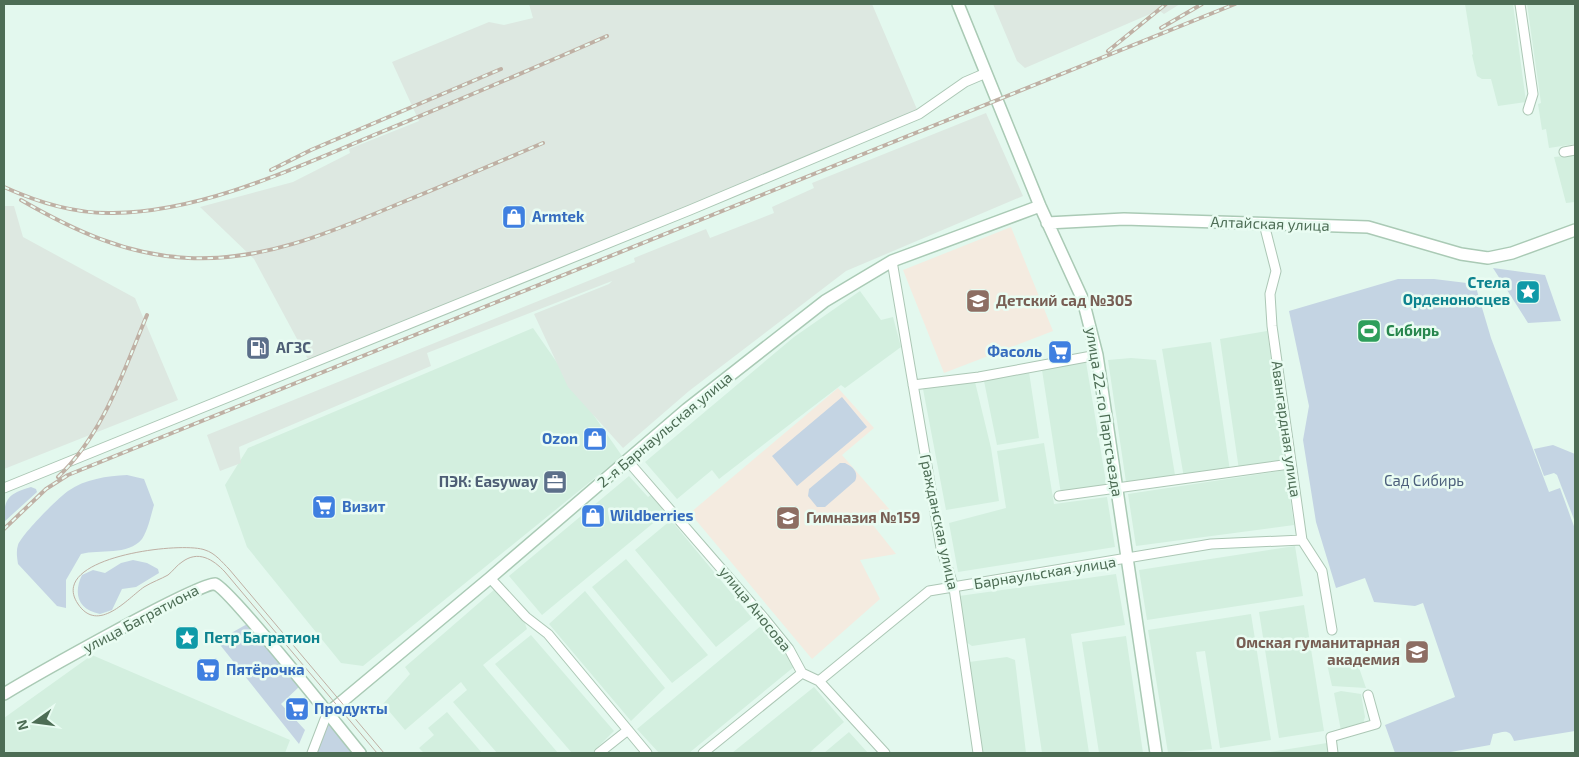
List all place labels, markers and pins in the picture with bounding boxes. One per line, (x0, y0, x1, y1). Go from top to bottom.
shop icon: Armtek (501, 204, 527, 230)
place label: Armtek (532, 207, 585, 225)
place label: Стела Орденоносцев (1403, 273, 1510, 308)
place icon: Стела Орденоносцев (1515, 279, 1541, 305)
school or university icon: Детский сад №305 (965, 288, 991, 314)
place label: Детский сад №305 (996, 291, 1133, 309)
sports icon: Сибирь (1356, 318, 1382, 344)
place label: Сибирь (1386, 321, 1439, 339)
fuel station icon: АГЗС (245, 335, 271, 361)
place label: АГЗС (276, 338, 311, 356)
supermarket icon: Фасоль (1047, 339, 1073, 365)
place label: Фасоль (987, 342, 1042, 360)
shop icon: Ozon (582, 426, 608, 452)
place label: Ozon (542, 429, 578, 447)
office icon: ПЭК: Easyway (542, 469, 568, 495)
place label: ПЭК: Easyway (439, 472, 539, 491)
supermarket icon: Визит (311, 494, 337, 520)
place label: Визит (342, 497, 386, 515)
shop icon: Wildberries (580, 503, 606, 529)
school or university icon: Гимназия №159 (775, 505, 801, 531)
place label: Wildberries (610, 506, 693, 524)
place label: Гимназия №159 (806, 508, 920, 526)
place icon: Петр Багратион (174, 625, 200, 651)
place label: Петр Багратион (204, 628, 320, 646)
place label: Омская гуманитарная академия (1236, 633, 1400, 668)
school or university icon: Омская гуманитарная академия (1404, 639, 1430, 665)
supermarket icon: Пятёрочка (195, 657, 221, 683)
place label: Пятёрочка (226, 660, 305, 678)
supermarket icon: Продукты (284, 696, 310, 722)
place label: Продукты (314, 699, 388, 717)

